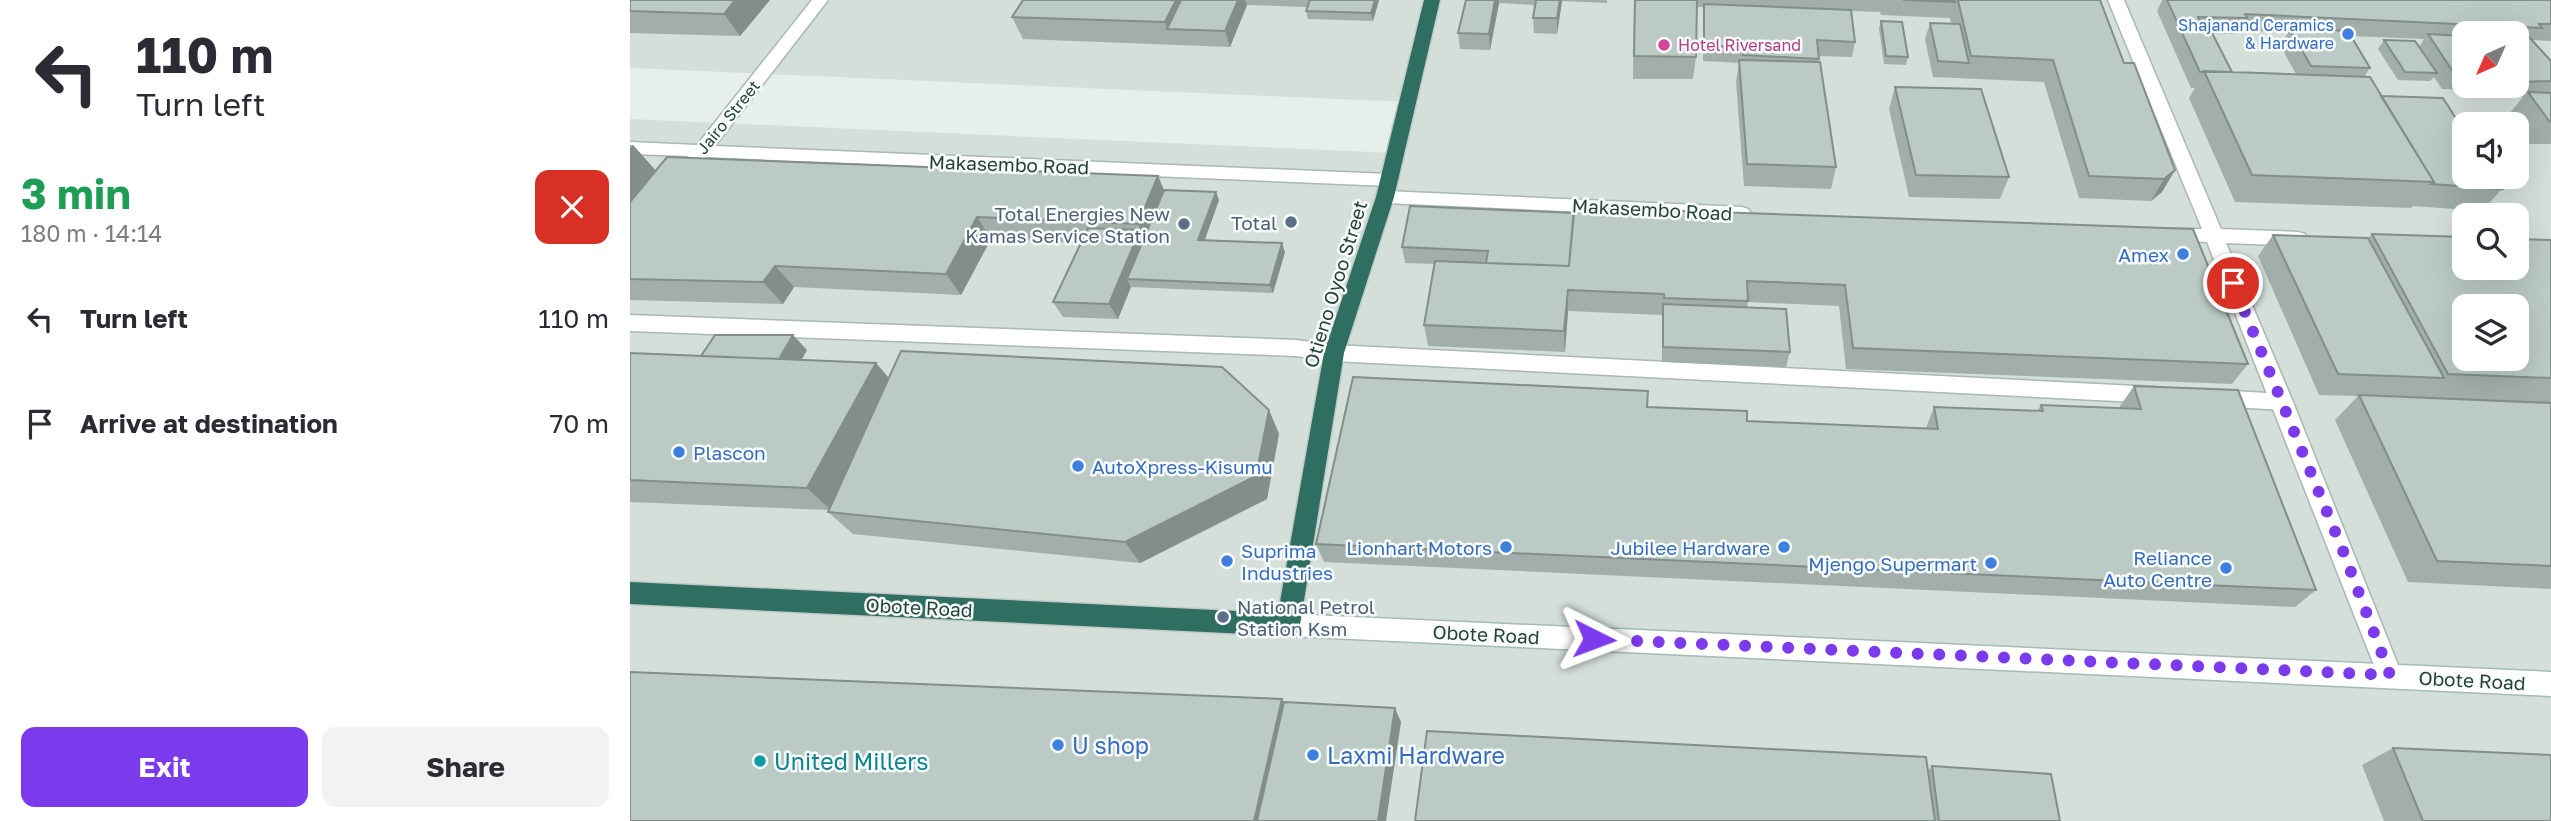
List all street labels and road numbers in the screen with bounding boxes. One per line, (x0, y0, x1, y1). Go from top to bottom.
street label: Jairo Street (692, 76, 764, 158)
street label: Makasembo Road (928, 150, 1090, 178)
street label: Makasembo Road (1571, 193, 1733, 225)
street label: Otieno Oyoo Street (1299, 198, 1371, 370)
street label: Obote Road (865, 593, 973, 621)
street label: Obote Road (1432, 620, 1540, 648)
street label: Obote Road (2418, 666, 2526, 694)

